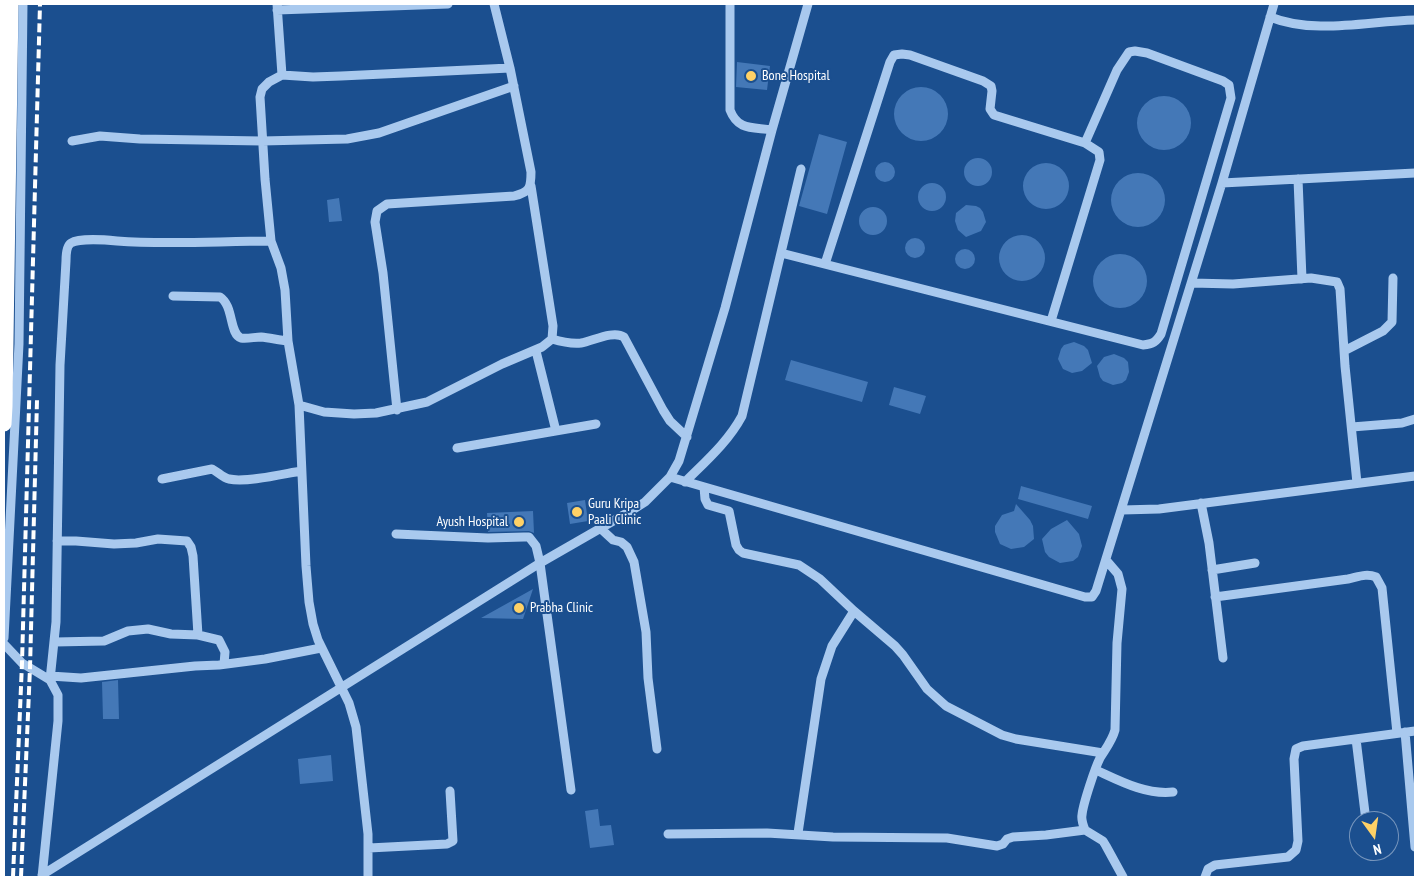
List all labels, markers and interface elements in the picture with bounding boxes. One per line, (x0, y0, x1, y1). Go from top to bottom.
place label: Bone Hospital (762, 68, 830, 84)
marker: Bone Hospital (744, 69, 758, 83)
place label: Guru Kripa Paali Clinic (588, 496, 641, 528)
marker: Guru Kripa Paali Clinic (570, 505, 584, 519)
place label: Ayush Hospital (436, 514, 508, 530)
marker: Ayush Hospital (512, 515, 526, 529)
place label: Prabha Clinic (530, 600, 593, 616)
marker: Prabha Clinic (512, 601, 526, 615)
north arrow (1349, 811, 1399, 861)
text: N (1372, 840, 1383, 859)

